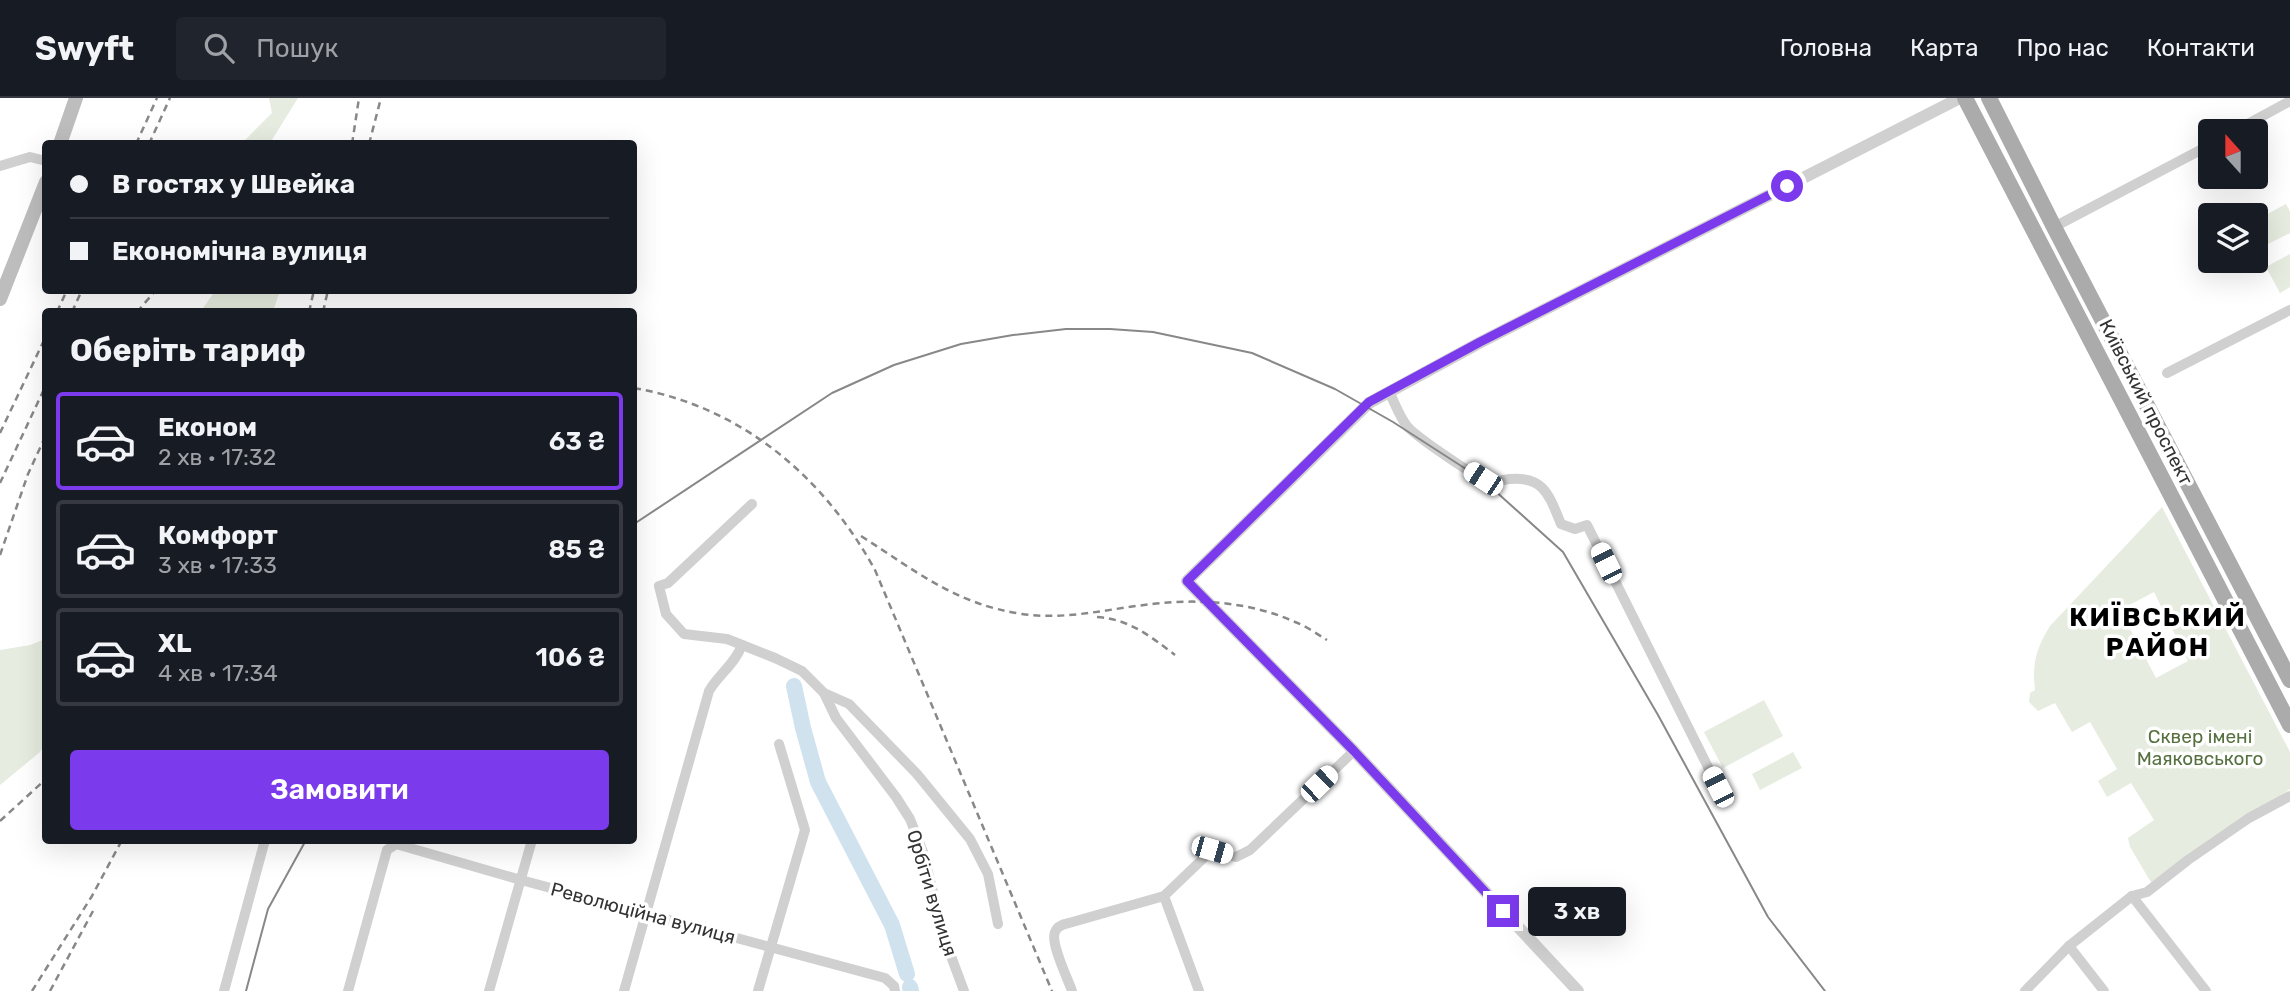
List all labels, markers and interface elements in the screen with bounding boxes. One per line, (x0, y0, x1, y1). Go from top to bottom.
search box (176, 17, 666, 80)
text: Swyft (35, 29, 134, 68)
icon: search (200, 29, 238, 67)
text: Пошук (256, 33, 338, 64)
text: Головна (1780, 34, 1872, 62)
text: Карта (1910, 34, 1978, 62)
text: Про нас (2016, 34, 2109, 62)
text: Контакти (2147, 34, 2255, 62)
north arrow (2198, 119, 2268, 189)
map controls (2198, 119, 2268, 273)
text: В гостях у Швейка (112, 169, 355, 200)
route start (1771, 170, 1803, 202)
button: layers (2198, 203, 2268, 273)
text: Економічна вулиця (112, 236, 367, 267)
street label: Київський проспект (2094, 315, 2198, 489)
text: Оберіть тариф (70, 331, 306, 369)
icon: car (74, 410, 137, 473)
text: Економ (158, 412, 257, 443)
text: 63 ₴ (549, 426, 605, 457)
text: 2 хв · 17:32 (158, 443, 276, 471)
car (1460, 459, 1507, 499)
icon: car (74, 518, 137, 581)
text: Комфорт (158, 520, 278, 551)
text: 85 ₴ (548, 534, 605, 565)
car (1588, 540, 1625, 586)
text: 3 хв · 17:33 (158, 551, 277, 579)
district label: КИЇВСЬКИЙ РАЙОН (2069, 601, 2247, 663)
icon: car (74, 626, 137, 689)
text: XL (158, 628, 191, 659)
text: 106 ₴ (536, 642, 605, 673)
text: 4 хв · 17:34 (158, 659, 278, 687)
park label: Сквер імені Маяковського (2137, 725, 2263, 770)
button: Замовити (70, 750, 609, 830)
car (1297, 762, 1342, 806)
car (1700, 764, 1737, 810)
street label: Орбіти вулиця (902, 827, 962, 959)
car (1189, 834, 1236, 866)
street label: Революційна вулиця (548, 877, 738, 949)
callout: 3 хв (1528, 886, 1626, 936)
route end (1487, 895, 1519, 927)
text: 3 хв (1554, 897, 1600, 925)

